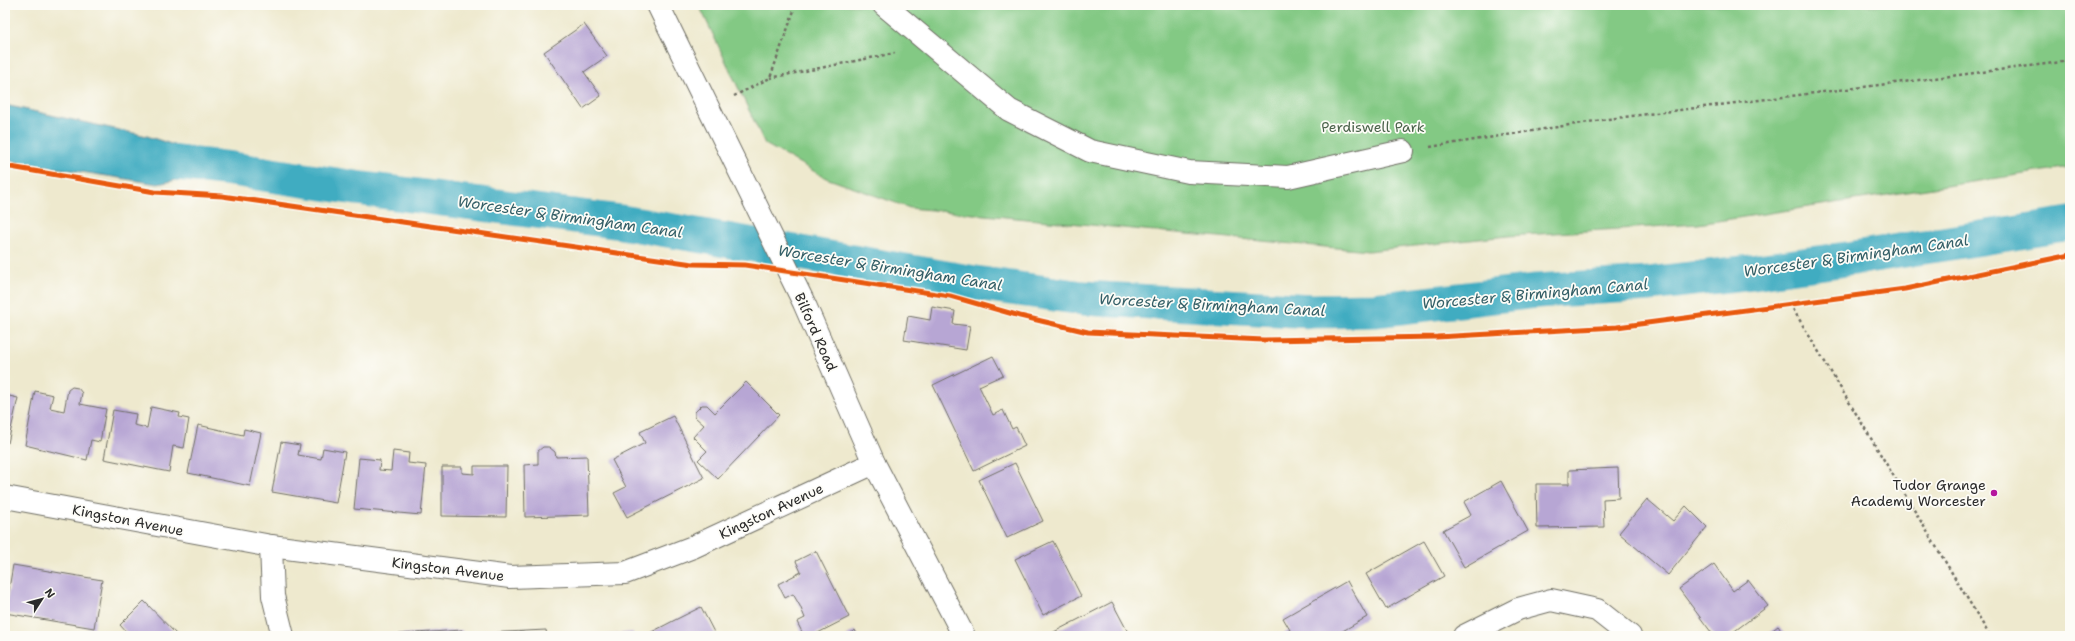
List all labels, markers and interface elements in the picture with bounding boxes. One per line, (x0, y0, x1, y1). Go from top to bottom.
park label: Perdiswell Park (1321, 118, 1425, 136)
water label: Worcester & Birmingham Canal (456, 191, 684, 243)
water label: Worcester & Birmingham Canal (1742, 230, 1970, 282)
water label: Worcester & Birmingham Canal (776, 240, 1004, 296)
water label: Worcester & Birmingham Canal (1421, 274, 1649, 314)
water label: Worcester & Birmingham Canal (1098, 289, 1326, 321)
street label: Bilford Road (791, 290, 841, 374)
place label: Tudor Grange Academy Worcester (1851, 476, 1986, 510)
street label: Kingston Avenue (716, 479, 826, 543)
marker: Tudor Grange Academy Worcester (1989, 488, 1999, 498)
street label: Kingston Avenue (71, 500, 185, 540)
street label: Kingston Avenue (391, 553, 505, 585)
north arrow (22, 579, 62, 619)
text: N (41, 585, 58, 602)

